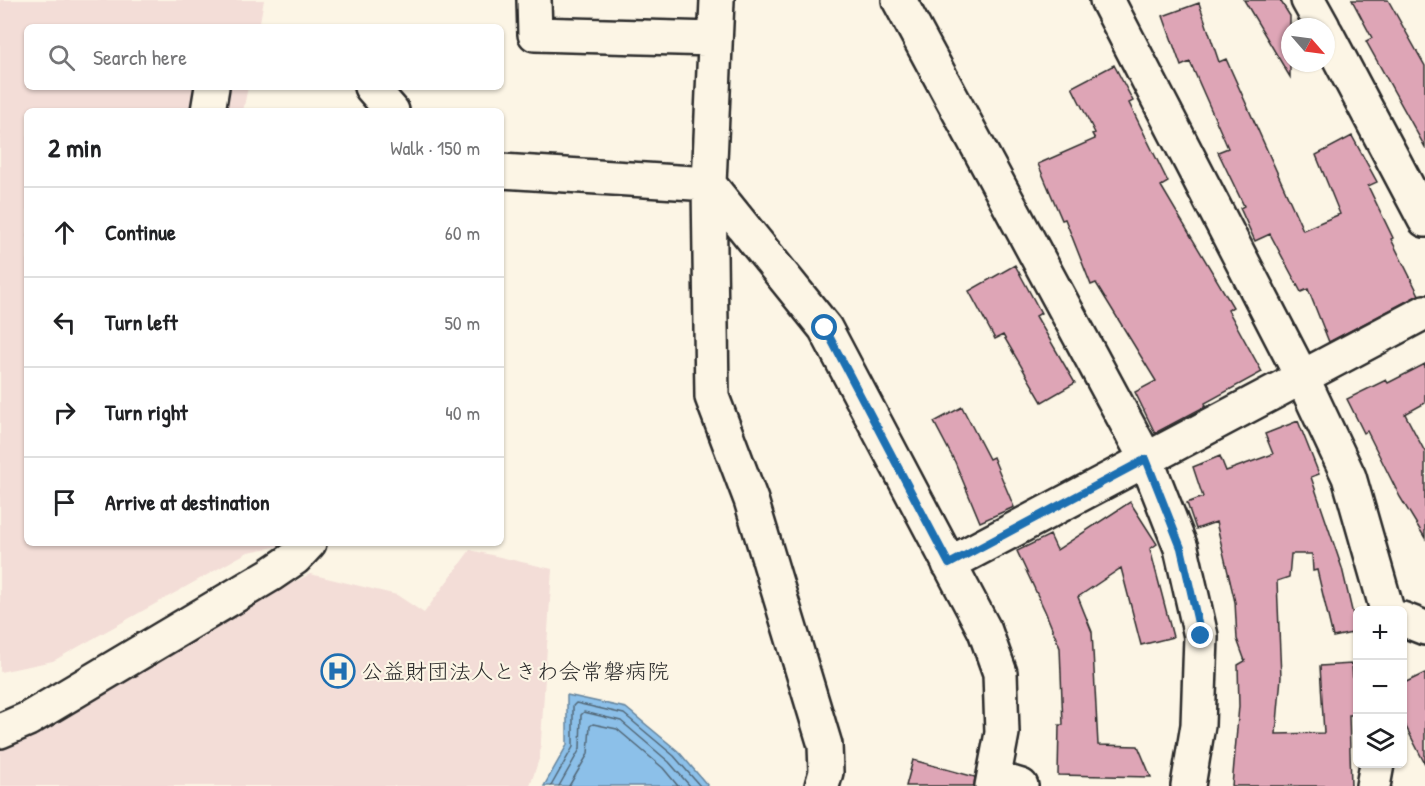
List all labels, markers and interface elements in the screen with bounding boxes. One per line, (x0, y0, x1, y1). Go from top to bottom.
north arrow (1281, 18, 1335, 72)
search box (24, 24, 504, 90)
icon: search (45, 41, 78, 74)
text: Search here (93, 42, 187, 72)
text: 2 min (48, 130, 101, 165)
text: Walk · 150 m (390, 134, 480, 161)
icon: ahead (48, 216, 81, 249)
text: Continue (105, 217, 176, 247)
text: 60 m (445, 219, 480, 246)
icon: left (48, 306, 81, 339)
text: Turn left (105, 307, 178, 337)
text: 50 m (444, 309, 480, 336)
route start (811, 314, 837, 340)
icon: right (48, 396, 81, 429)
text: Turn right (105, 397, 188, 427)
text: 40 m (445, 399, 480, 426)
icon: arrive (48, 486, 81, 519)
text: Arrive at destination (105, 487, 270, 517)
map controls (1353, 606, 1407, 768)
button: + (1353, 606, 1407, 660)
route end (1187, 622, 1213, 648)
hospital icon: 公益財団法人ときわ会常磐病院 (320, 653, 356, 689)
place label: 公益財団法人ときわ会常磐病院 (361, 656, 669, 686)
button: − (1353, 660, 1407, 714)
button: layers (1353, 714, 1407, 768)

